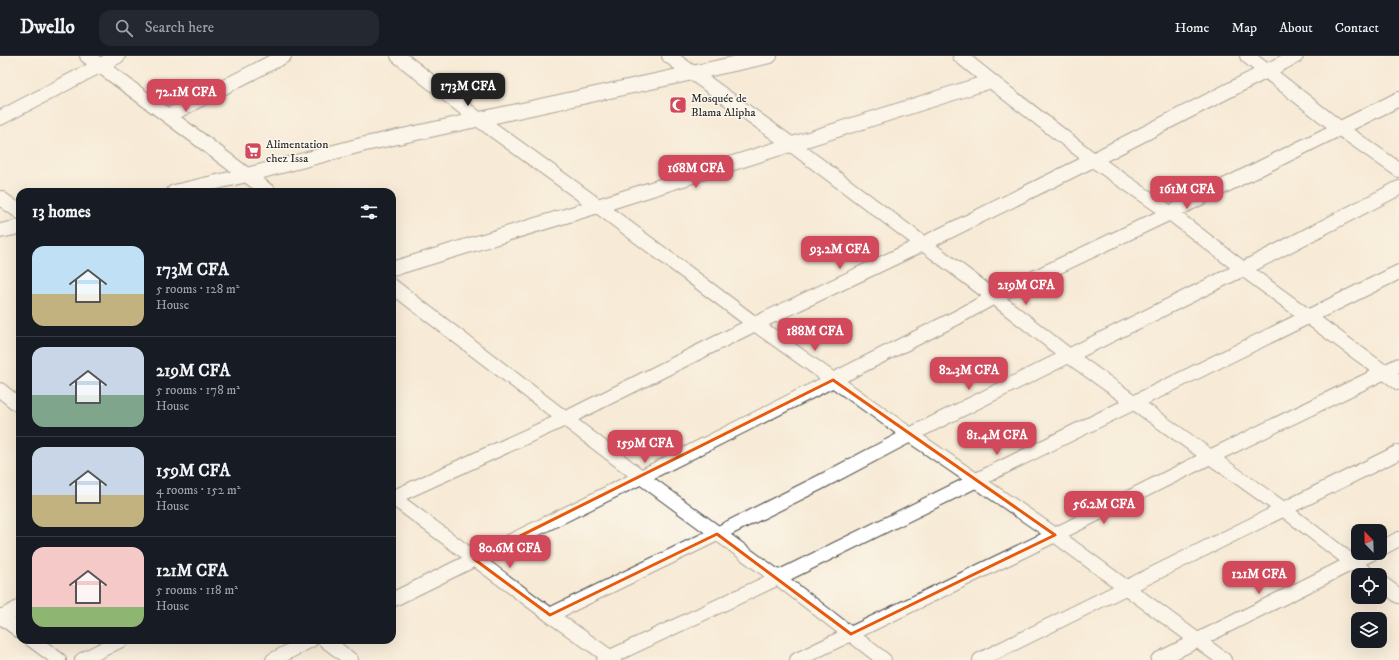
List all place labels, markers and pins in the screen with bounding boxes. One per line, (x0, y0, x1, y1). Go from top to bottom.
pin: 173M CFA (427, 73, 509, 107)
pin: 72.1M CFA (140, 79, 232, 113)
place label: Mosquée de Blama Alipha (691, 91, 757, 120)
mosque icon: Mosquée de Blama Alipha (668, 95, 688, 115)
place label: Alimentation chez Issa (266, 137, 329, 166)
supermarket icon: Alimentation chez Issa (243, 141, 263, 161)
pin: 168M CFA (655, 155, 737, 189)
pin: 161M CFA (1146, 176, 1228, 210)
pin: 93.2M CFA (794, 236, 886, 270)
pin: 219M CFA (985, 272, 1067, 306)
pin: 188M CFA (774, 318, 856, 352)
pin: 82.3M CFA (923, 357, 1015, 391)
pin: 81.4M CFA (951, 422, 1043, 456)
pin: 159M CFA (604, 430, 686, 464)
pin: 56.2M CFA (1058, 491, 1150, 525)
pin: 80.6M CFA (464, 535, 556, 569)
pin: 121M CFA (1218, 561, 1300, 595)

